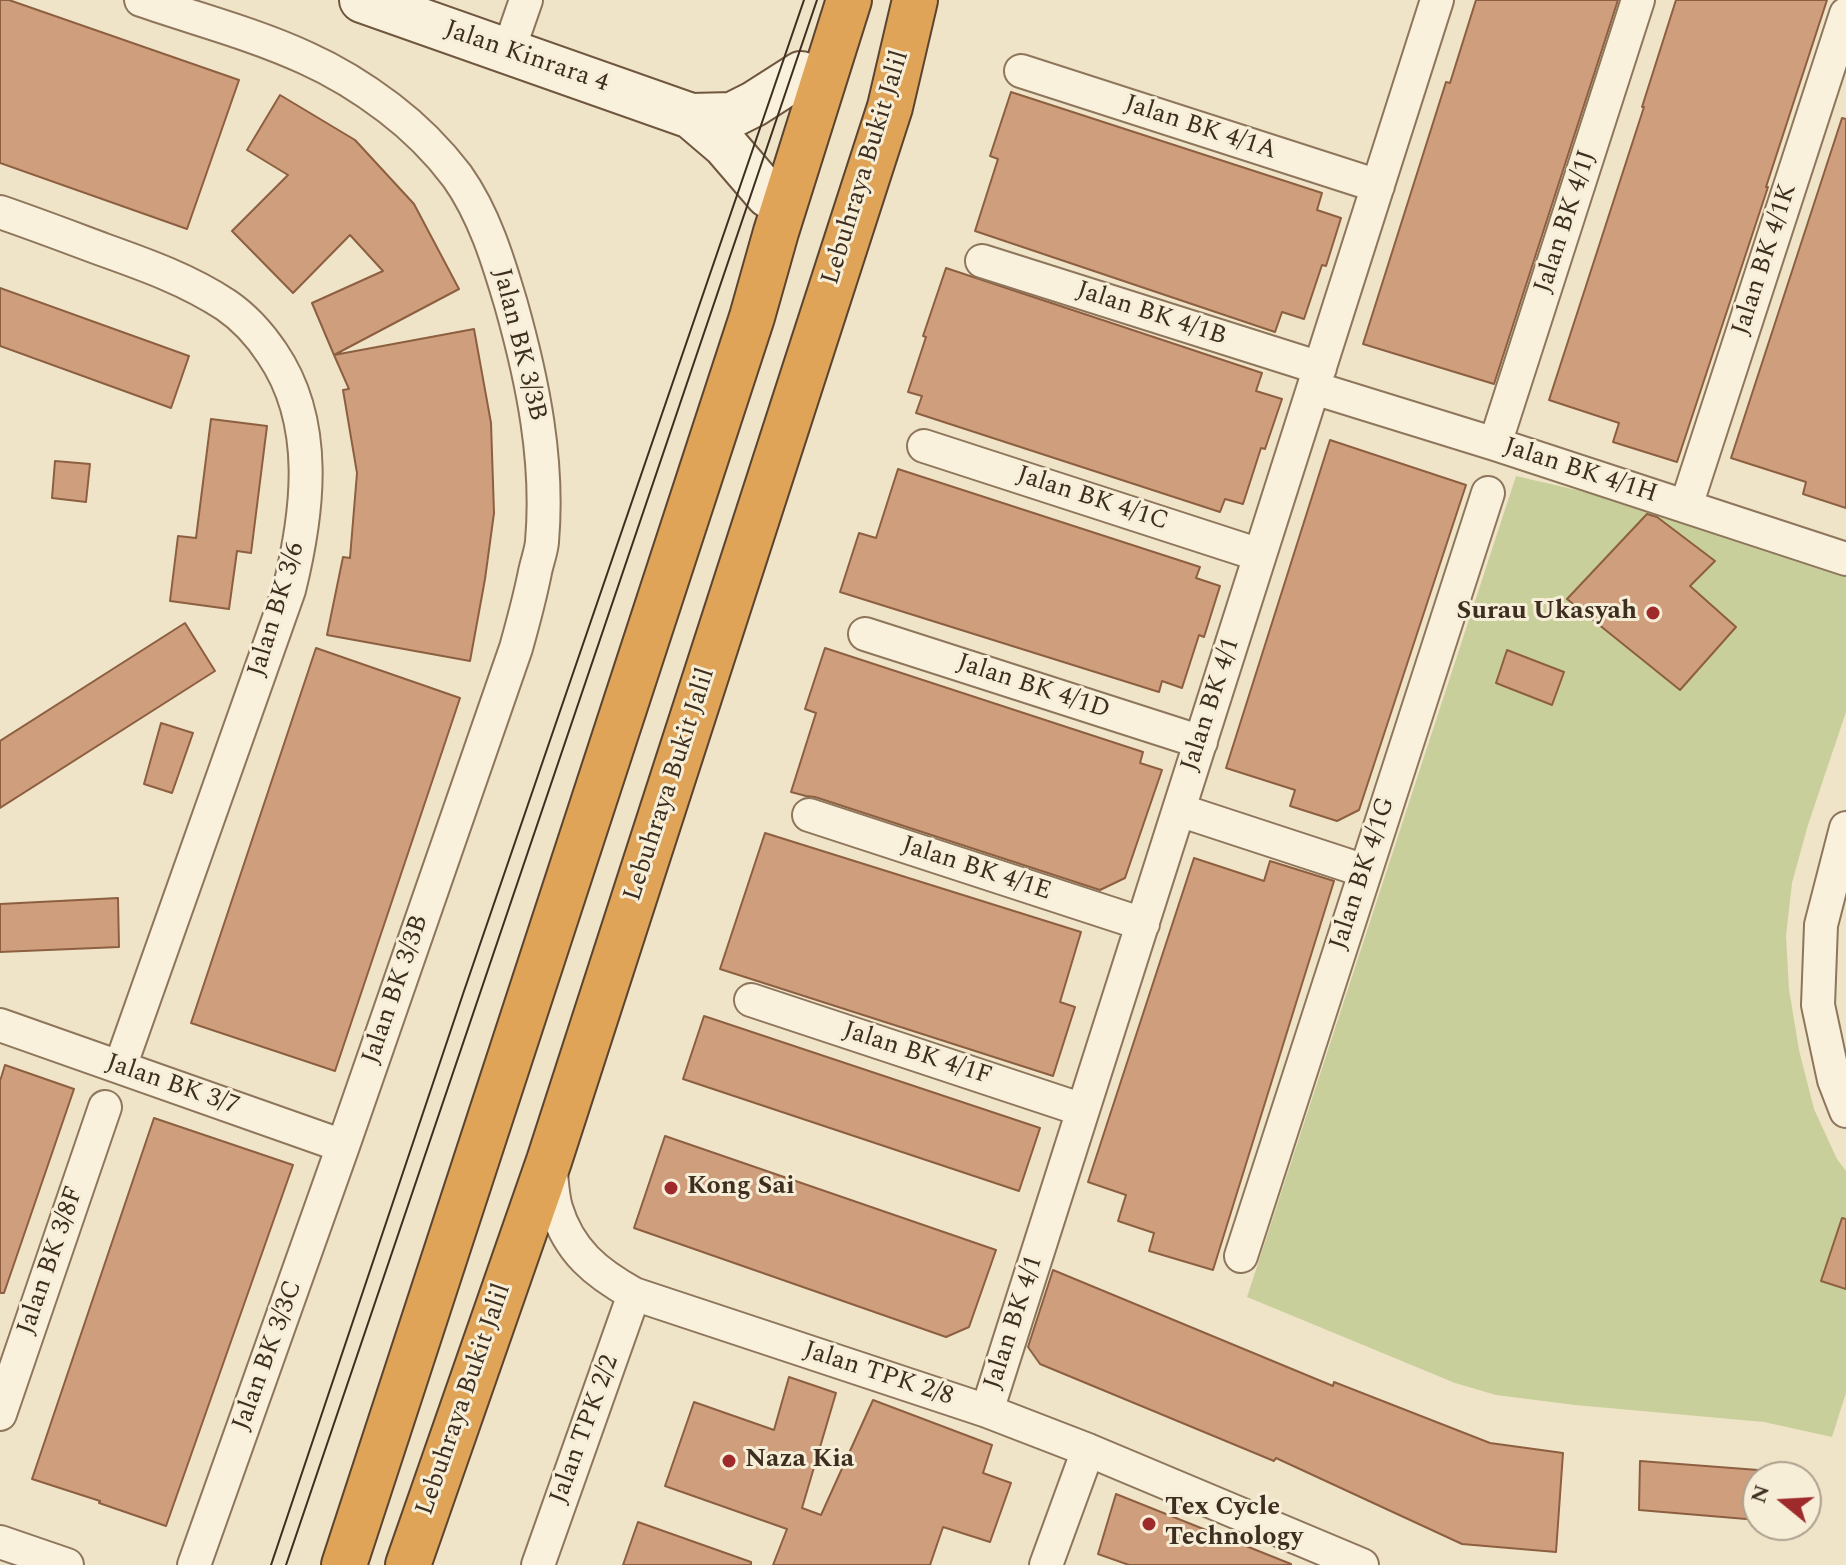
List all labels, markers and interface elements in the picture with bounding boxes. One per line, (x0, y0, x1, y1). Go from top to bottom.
street label: Jalan Kinrara 4 (440, 15, 612, 101)
street label: Lebuhraya Bukit Jalil (817, 47, 917, 289)
street label: Jalan BK 4/1A (1120, 90, 1280, 168)
street label: Jalan BK 4/1J (1529, 146, 1605, 298)
street label: Jalan BK 4/1K (1727, 180, 1805, 340)
street label: Jalan BK 3/3B (484, 266, 552, 424)
street label: Jalan BK 4/1B (1072, 276, 1230, 354)
street label: Jalan BK 4/1H (1499, 432, 1661, 512)
street label: Jalan BK 4/1C (1012, 461, 1172, 539)
street label: Jalan BK 3/6 (243, 539, 313, 681)
place label: Surau Ukasyah (1457, 597, 1637, 629)
marker: Surau Ukasyah (1644, 604, 1662, 622)
street label: Jalan BK 4/1 (1176, 634, 1248, 776)
street label: Jalan BK 4/1D (953, 649, 1113, 727)
street label: Lebuhraya Bukit Jalil (619, 665, 723, 905)
street label: Jalan BK 4/1G (1325, 794, 1403, 954)
street label: Jalan BK 4/1E (897, 831, 1055, 909)
street label: Jalan BK 3/3B (357, 911, 437, 1069)
street label: Jalan BK 4/1F (839, 1016, 995, 1094)
street label: Jalan BK 3/7 (101, 1049, 243, 1123)
place label: Kong Sai (687, 1172, 795, 1204)
marker: Kong Sai (662, 1179, 680, 1197)
street label: Jalan BK 3/8F (12, 1183, 92, 1339)
street label: Jalan BK 4/1 (979, 1252, 1051, 1394)
street label: Jalan BK 3/3C (227, 1277, 311, 1435)
street label: Lebuhraya Bukit Jalil (411, 1280, 519, 1520)
street label: Jalan TPK 2/8 (799, 1336, 957, 1414)
street label: Jalan TPK 2/2 (545, 1351, 627, 1509)
place label: Naza Kia (745, 1445, 854, 1477)
marker: Naza Kia (720, 1452, 738, 1470)
north arrow (1742, 1461, 1822, 1541)
text: N (1742, 1480, 1779, 1508)
place label: Tex Cycle Technology (1165, 1493, 1303, 1554)
marker: Tex Cycle Technology (1140, 1515, 1158, 1533)

